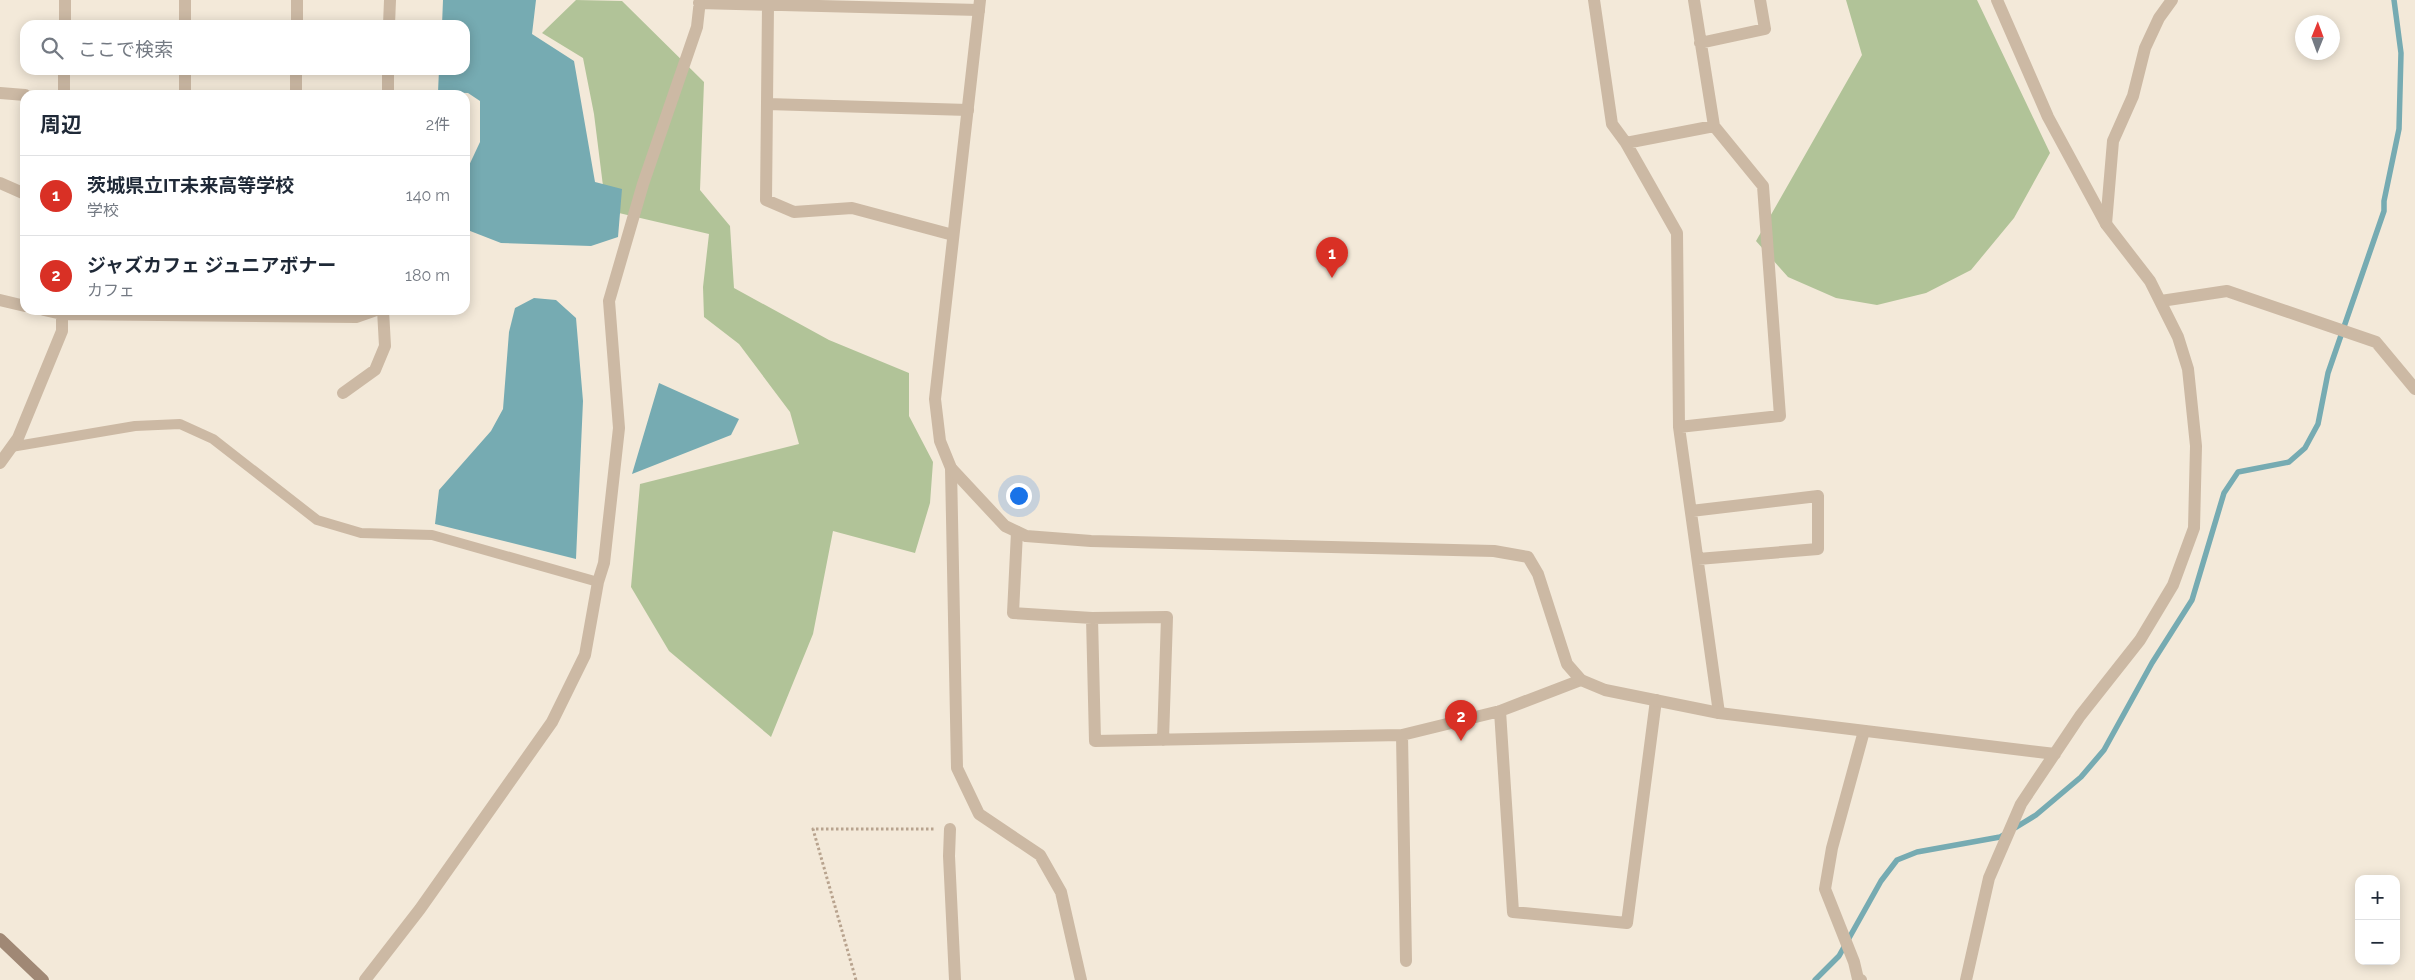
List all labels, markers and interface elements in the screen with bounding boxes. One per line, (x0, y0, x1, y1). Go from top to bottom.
north arrow (2295, 15, 2340, 60)
search box (20, 20, 470, 75)
icon: search (38, 34, 66, 62)
text: ここで検索 (78, 38, 173, 60)
text: 周辺 (40, 112, 82, 137)
text: 2件 (426, 115, 450, 134)
text: 茨城県立IT未来高等学校 (87, 174, 294, 196)
text: 1 (52, 186, 60, 205)
text: 140 m (406, 186, 450, 205)
text: 学校 (87, 201, 119, 220)
pin: 1 (1316, 237, 1348, 278)
text: ジャズカフェ ジュニアボナー (87, 254, 336, 276)
text: 2 (51, 266, 61, 285)
text: 180 m (405, 266, 450, 285)
text: カフェ (87, 281, 135, 300)
your location (1006, 483, 1032, 509)
pin: 2 (1445, 700, 1477, 741)
map controls (2355, 875, 2400, 965)
button: + (2355, 875, 2400, 920)
button: − (2355, 920, 2400, 965)

